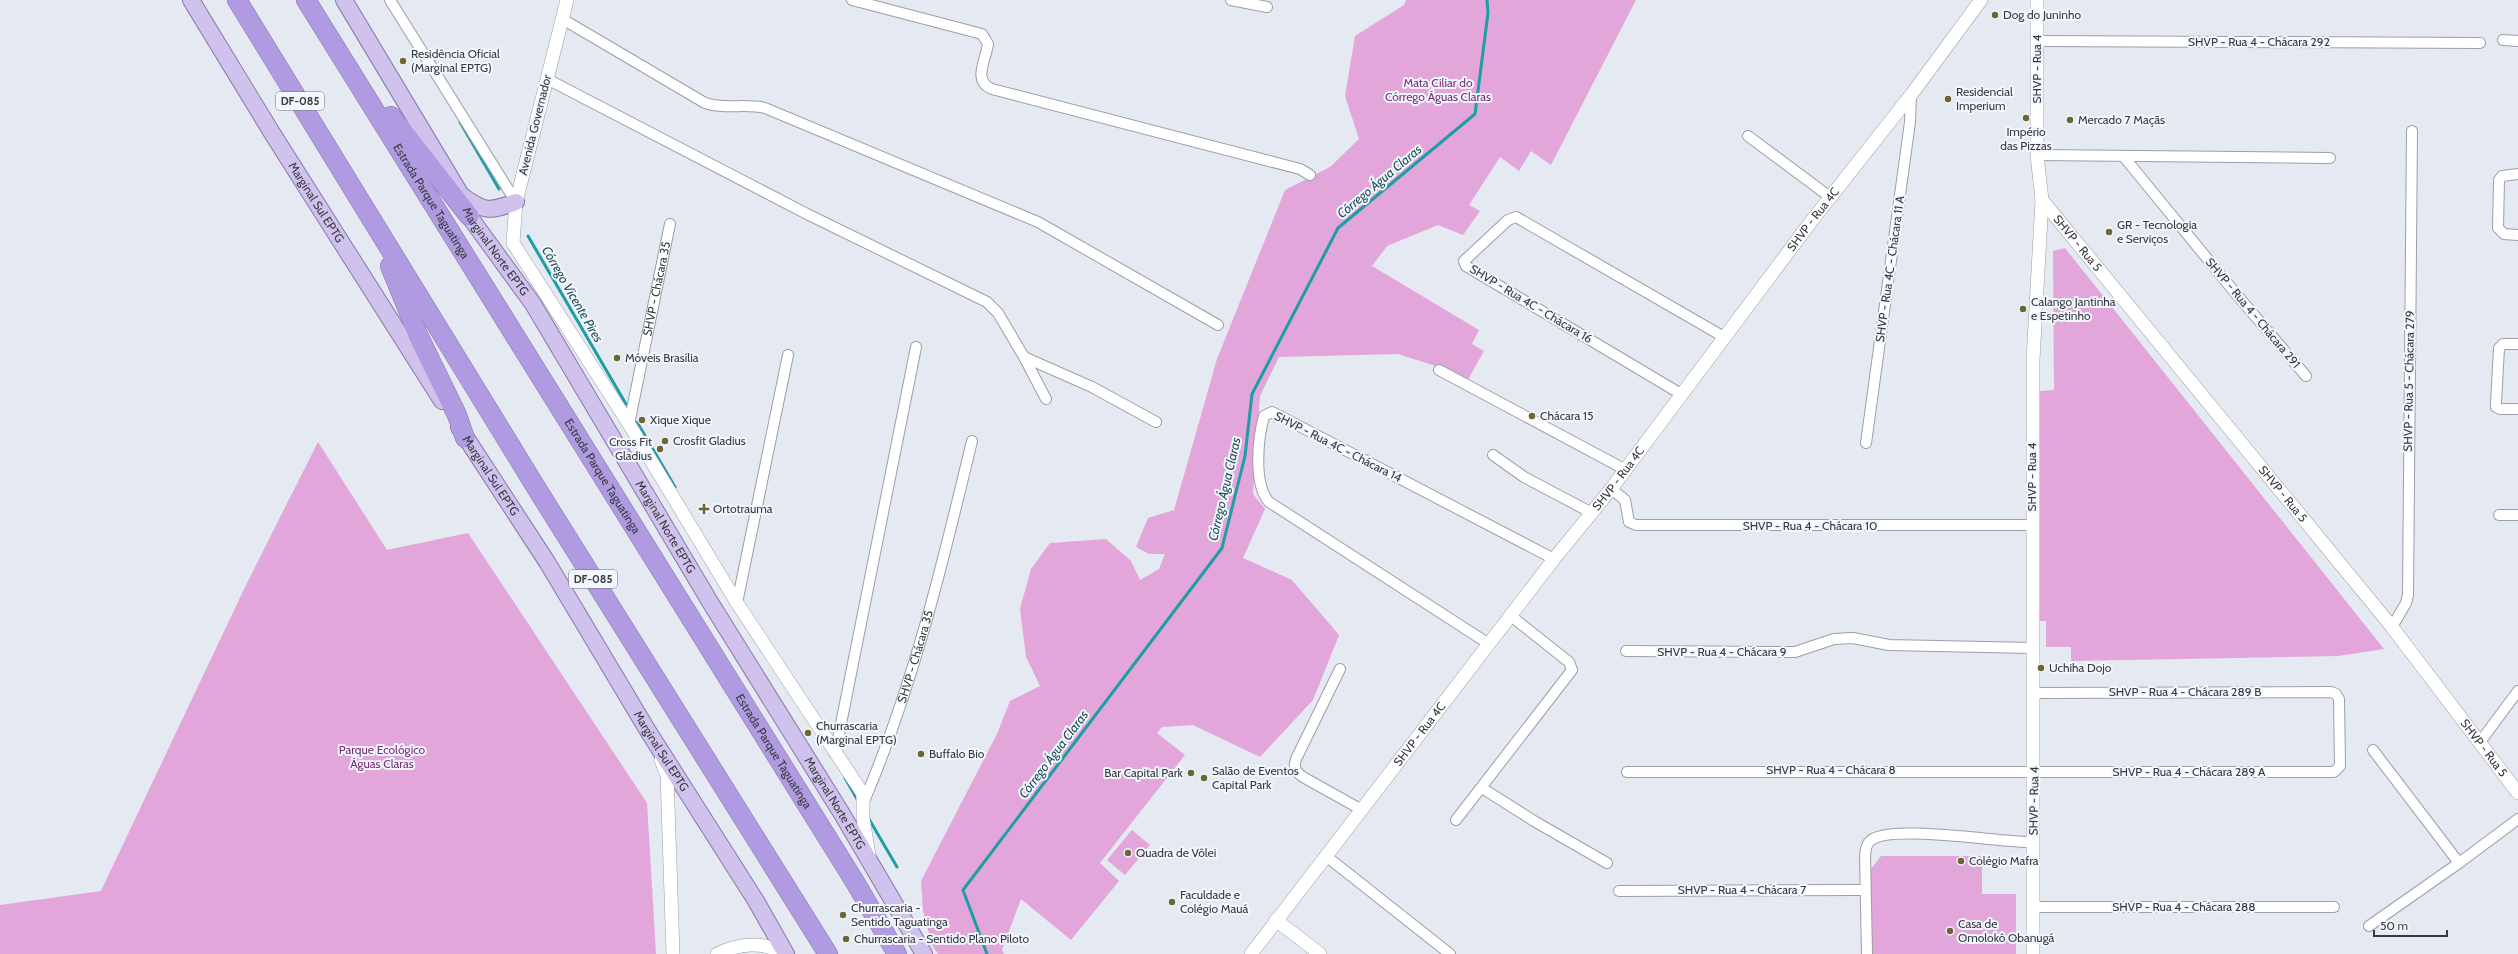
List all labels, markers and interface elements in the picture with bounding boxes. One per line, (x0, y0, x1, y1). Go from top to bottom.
place label: Dog do Juninho (2003, 7, 2082, 22)
marker: Dog do Juninho (1990, 10, 2000, 20)
street label: SHVP - Rua 4 (2029, 34, 2044, 103)
street label: SHVP - Rua 4 - Chácara 292 (2188, 34, 2330, 49)
place label: Residência Oficial (Marginal EPTG) (411, 46, 500, 75)
marker: Residência Oficial (Marginal EPTG) (398, 56, 408, 66)
street label: Avenida Governador (515, 73, 554, 177)
park label: Mata Ciliar do Córrego Águas Claras (1385, 75, 1491, 104)
place label: Residencial Imperium (1956, 84, 2013, 113)
road number: DF-085 (276, 92, 324, 110)
marker: Residencial Imperium (1943, 94, 1953, 104)
place label: Mercado 7 Maçãs (2078, 112, 2165, 127)
marker: Império das Pizzas (2021, 113, 2031, 123)
marker: Mercado 7 Maçãs (2065, 115, 2075, 125)
place label: Império das Pizzas (2000, 124, 2052, 153)
water label: Córrego Água Claras (1333, 140, 1425, 221)
street label: Estrada Parque Taguatinga (390, 141, 473, 261)
street label: Marginal Sul EPTG (285, 159, 348, 245)
street label: SHVP - Rua 4C (1784, 184, 1842, 254)
street label: SHVP - Rua 4C - Chácara 11 A (1872, 194, 1907, 343)
street label: Marginal Norte EPTG (459, 205, 532, 298)
street label: SHVP - Rua 5 (2050, 212, 2105, 274)
place label: GR - Tecnologia e Serviços (2117, 217, 2197, 246)
marker: GR - Tecnologia e Serviços (2104, 227, 2114, 237)
street label: SHVP - Chácara 35 (639, 240, 673, 337)
water label: Córrego Vicente Pires (539, 243, 607, 345)
street label: SHVP - Rua 4 - Chácara 291 (2203, 254, 2304, 371)
street label: SHVP - Rua 4C - Chácara 16 (1467, 261, 1596, 346)
place label: Calango Jantinha e Espetinho (2031, 294, 2116, 323)
marker: Calango Jantinha e Espetinho (2018, 304, 2028, 314)
street label: SHVP - Rua 5 - Chácara 279 (2400, 310, 2417, 452)
place label: Móveis Brasília (625, 350, 699, 365)
marker: Móveis Brasília (612, 353, 622, 363)
street label: SHVP - Rua 4C - Chácara 14 (1272, 408, 1404, 485)
place label: Chácara 15 (1540, 408, 1593, 423)
marker: Chácara 15 (1527, 411, 1537, 421)
place label: Xique Xique (650, 412, 711, 427)
marker: Xique Xique (637, 415, 647, 425)
street label: Estrada Parque Taguatinga (561, 416, 644, 536)
street label: Marginal Sul EPTG (460, 432, 523, 518)
place label: Crosfit Gladius (673, 433, 746, 448)
place label: Cross Fit Gladius (609, 434, 652, 463)
water label: Córrego Água Claras (1203, 435, 1244, 542)
marker: Crosfit Gladius (660, 436, 670, 446)
street label: SHVP - Rua 4 (2024, 442, 2039, 511)
street label: SHVP - Rua 4C (1589, 443, 1647, 513)
marker: Cross Fit Gladius (655, 444, 665, 454)
street label: SHVP - Rua 5 (2256, 462, 2311, 525)
street label: Marginal Norte EPTG (633, 478, 699, 576)
place label: Ortotrauma (713, 501, 773, 516)
marker: Ortotrauma (698, 503, 710, 515)
street label: SHVP - Rua 4 - Chácara 10 (1743, 518, 1877, 533)
road number: DF-085 (569, 570, 617, 588)
street label: SHVP - Chácara 35 (894, 608, 936, 705)
street label: SHVP - Rua 4 - Chácara 9 (1657, 644, 1787, 659)
place label: Uchiha Dojo (2049, 660, 2112, 675)
marker: Uchiha Dojo (2036, 663, 2046, 673)
street label: SHVP - Rua 4 - Chácara 289 B (2109, 684, 2261, 699)
street label: Estrada Parque Taguatinga (733, 691, 816, 812)
street label: SHVP - Rua 4C (1390, 699, 1448, 769)
water label: Córrego Água Claras (1014, 706, 1091, 801)
street label: Marginal Sul EPTG (631, 708, 692, 794)
street label: SHVP - Rua 5 (2458, 716, 2511, 780)
place label: Churrascaria (Marginal EPTG) (816, 718, 897, 747)
marker: Churrascaria (Marginal EPTG) (803, 728, 813, 738)
park label: Parque Ecológico Águas Claras (339, 742, 426, 771)
place label: Buffalo Bio (929, 746, 985, 761)
marker: Buffalo Bio (916, 749, 926, 759)
street label: Marginal Norte EPTG (801, 754, 869, 852)
street label: SHVP - Rua 4 - Chácara 8 (1766, 762, 1896, 777)
place label: Salão de Eventos Capital Park (1212, 763, 1299, 792)
street label: SHVP - Rua 4 - Chácara 289 A (2113, 764, 2266, 779)
place label: Bar Capital Park (1104, 765, 1184, 780)
street label: SHVP - Rua 4 (2025, 766, 2042, 836)
marker: Bar Capital Park (1186, 768, 1196, 778)
marker: Salão de Eventos Capital Park (1199, 773, 1209, 783)
place label: Quadra de Vôlei (1136, 845, 1216, 860)
marker: Quadra de Vôlei (1123, 848, 1133, 858)
place label: Colégio Mafra (1969, 853, 2039, 868)
marker: Colégio Mafra (1956, 856, 1966, 866)
street label: SHVP - Rua 4 - Chácara 7 (1678, 882, 1806, 897)
place label: Faculdade e Colégio Mauá (1180, 887, 1249, 916)
marker: Faculdade e Colégio Mauá (1167, 897, 1177, 907)
street label: SHVP - Rua 4 - Chácara 288 (2112, 899, 2256, 914)
place label: Churrascaria - Sentido Taguatinga (851, 900, 948, 929)
marker: Churrascaria - Sentido Taguatinga (838, 910, 848, 920)
scale bar (2374, 912, 2447, 938)
place label: Casa de Omolokô Obanugá (1958, 916, 2055, 945)
text: 50 m (2380, 918, 2408, 933)
marker: Casa de Omolokô Obanugá (1945, 926, 1955, 936)
place label: Churrascaria - Sentido Plano Piloto (854, 931, 1030, 946)
marker: Churrascaria - Sentido Plano Piloto (841, 934, 851, 944)

